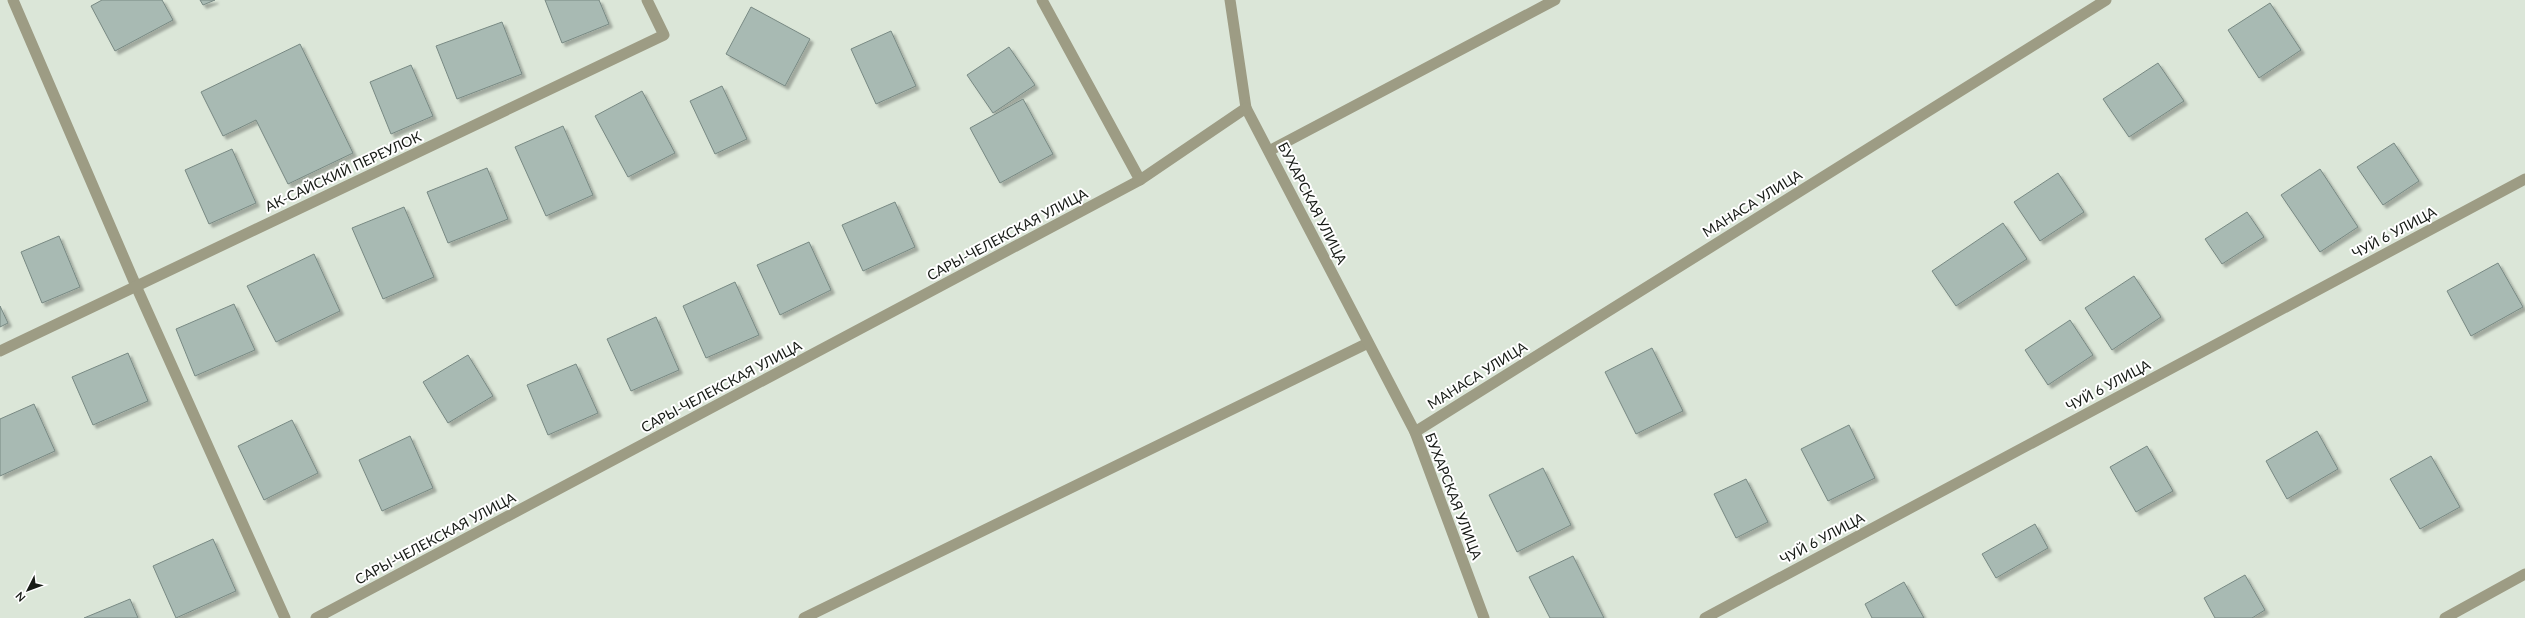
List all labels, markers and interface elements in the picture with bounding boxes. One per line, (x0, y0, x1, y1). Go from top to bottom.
street label: АК-САЙСКИЙ ПЕРЕУЛОК (262, 127, 424, 215)
street label: БУХАРСКАЯ УЛИЦА (1275, 139, 1351, 267)
street label: МАНАСА УЛИЦА (1699, 165, 1805, 240)
street label: САРЫ-ЧЕЛЕКСКАЯ УЛИЦА (924, 184, 1091, 284)
street label: ЧУЙ 6 УЛИЦА (2349, 202, 2440, 261)
street label: САРЫ-ЧЕЛЕКСКАЯ УЛИЦА (638, 336, 805, 436)
street label: МАНАСА УЛИЦА (1424, 337, 1530, 412)
street label: ЧУЙ 6 УЛИЦА (2063, 355, 2154, 414)
street label: БУХАРСКАЯ УЛИЦА (1422, 430, 1486, 562)
street label: САРЫ-ЧЕЛЕКСКАЯ УЛИЦА (352, 488, 519, 588)
street label: ЧУЙ 6 УЛИЦА (1777, 508, 1868, 567)
north arrow (8, 570, 48, 610)
text: N (13, 590, 28, 605)

